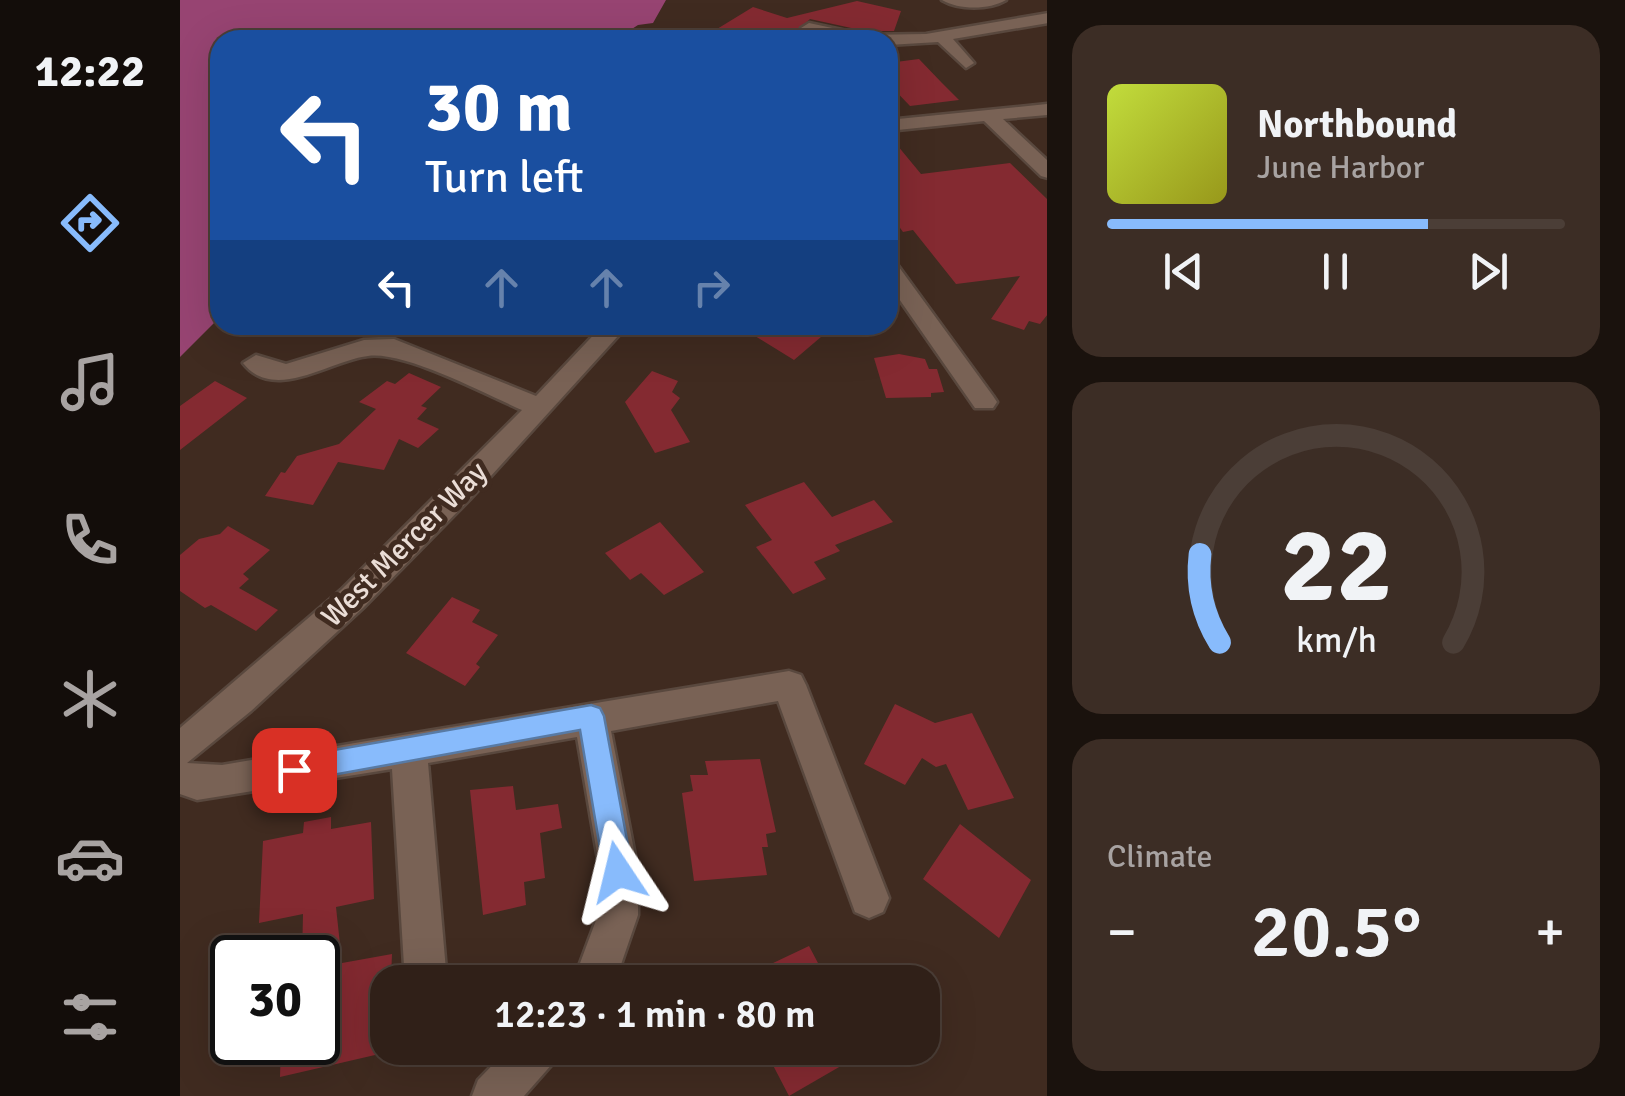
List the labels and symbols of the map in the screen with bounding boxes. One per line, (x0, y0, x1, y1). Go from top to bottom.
street label: West Mercer Way (314, 454, 495, 635)
pin (252, 728, 337, 813)
position arrow (566, 820, 670, 924)
speed limit sign: 30 (210, 935, 340, 1065)

